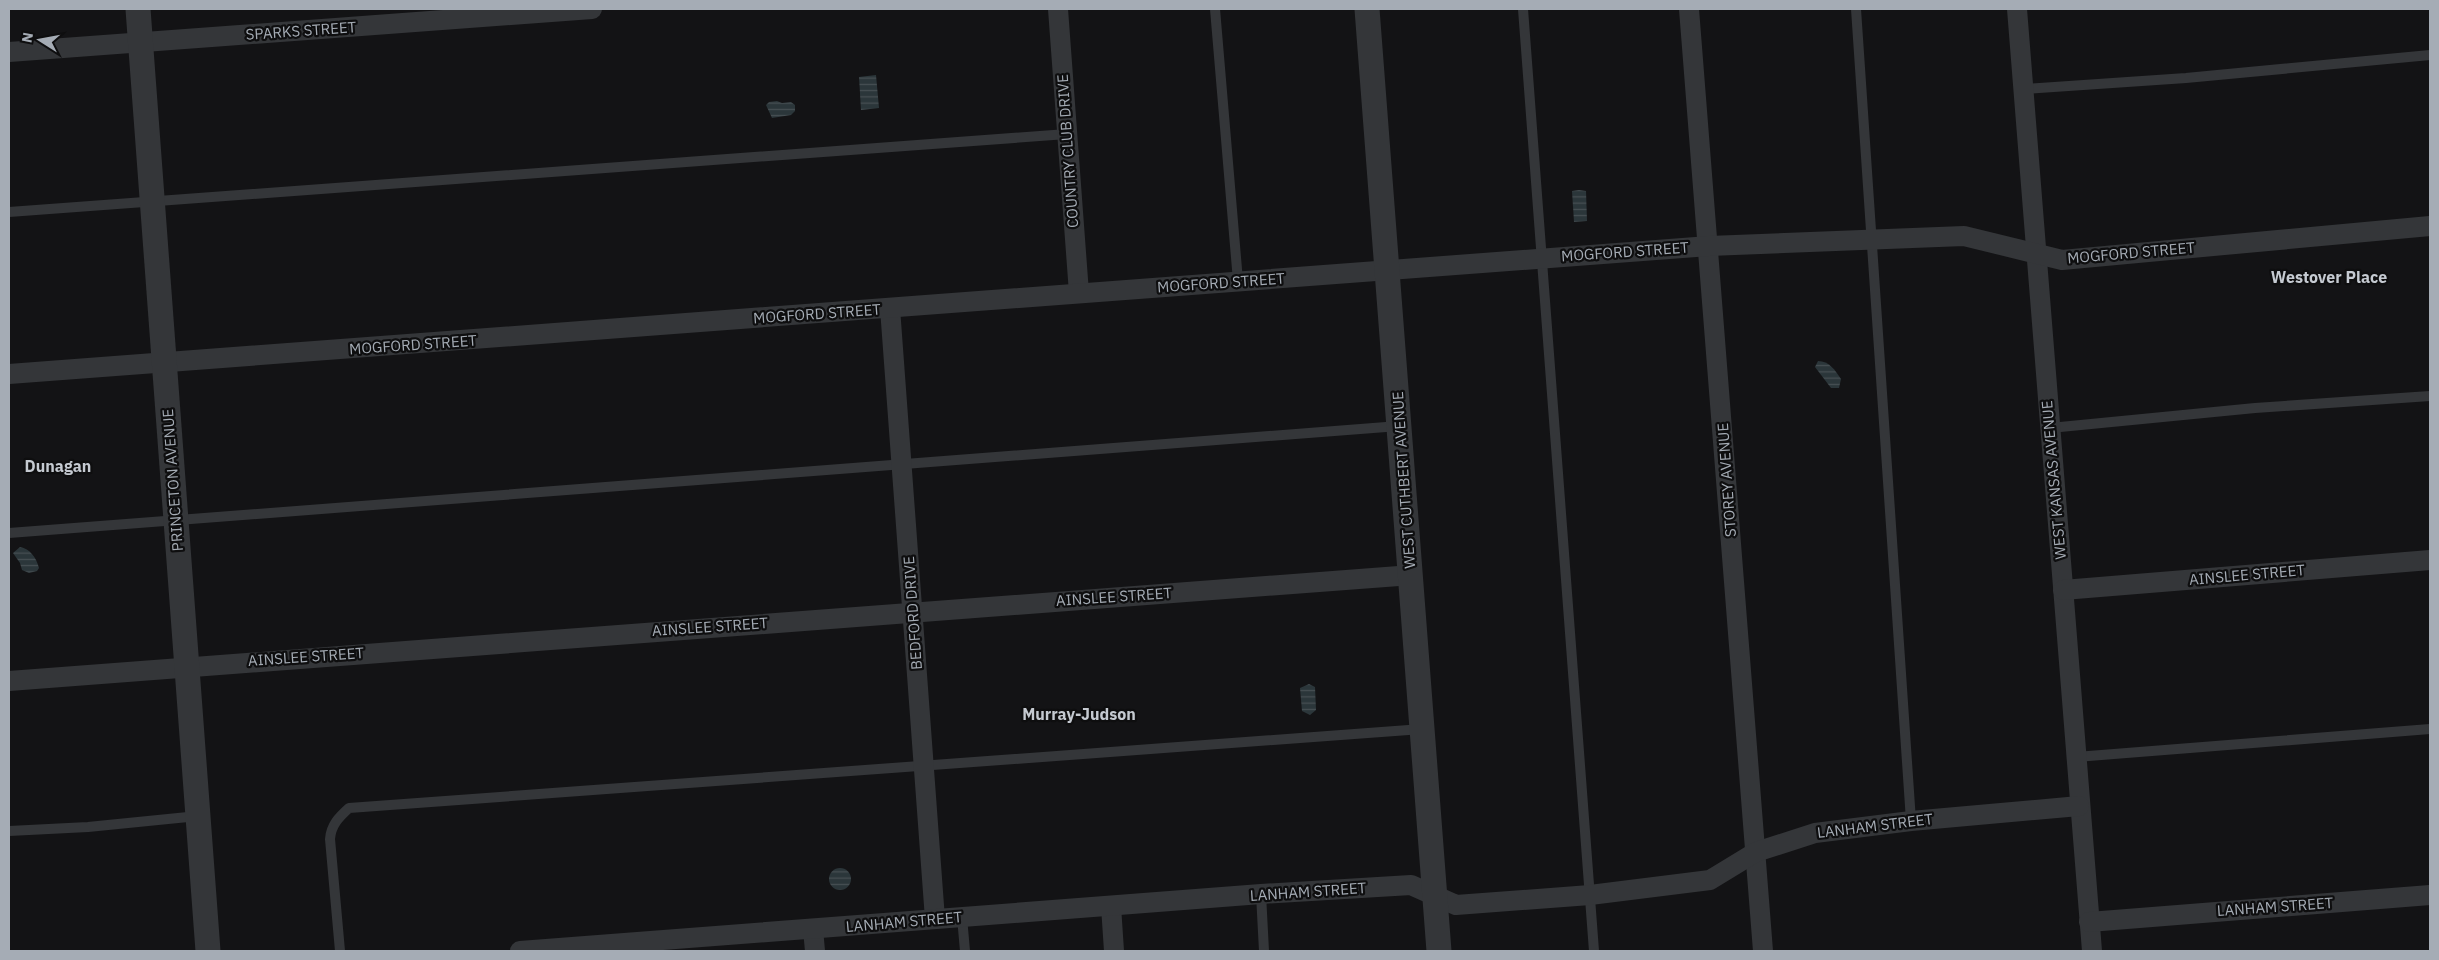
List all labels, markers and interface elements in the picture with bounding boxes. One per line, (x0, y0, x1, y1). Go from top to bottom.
north arrow (15, 15, 65, 65)
street label: SPARKS STREET (245, 17, 357, 44)
text: N (17, 31, 37, 44)
street label: COUNTRY CLUB DRIVE (1053, 74, 1082, 229)
street label: MOGFORD STREET (2066, 237, 2196, 268)
street label: MOGFORD STREET (1560, 238, 1690, 265)
district label: Westover Place (2271, 267, 2387, 287)
street label: MOGFORD STREET (1156, 269, 1286, 296)
street label: MOGFORD STREET (752, 300, 882, 327)
street label: MOGFORD STREET (348, 331, 478, 358)
street label: WEST CUTHBERT AVENUE (1388, 391, 1419, 569)
street label: WEST KANSAS AVENUE (2037, 400, 2070, 560)
street label: PRINCETON AVENUE (158, 408, 187, 552)
street label: STOREY AVENUE (1713, 422, 1740, 538)
district label: Dunagan (25, 456, 91, 476)
street label: BEDFORD DRIVE (899, 555, 926, 671)
street label: AINSLEE STREET (2188, 560, 2306, 589)
street label: AINSLEE STREET (1055, 583, 1173, 610)
street label: AINSLEE STREET (651, 613, 769, 640)
street label: AINSLEE STREET (247, 643, 365, 670)
district label: Murray-Judson (1022, 704, 1136, 724)
street label: LANHAM STREET (1816, 809, 1934, 842)
street label: LANHAM STREET (1249, 878, 1367, 905)
street label: LANHAM STREET (2216, 893, 2334, 920)
street label: LANHAM STREET (845, 907, 963, 936)

